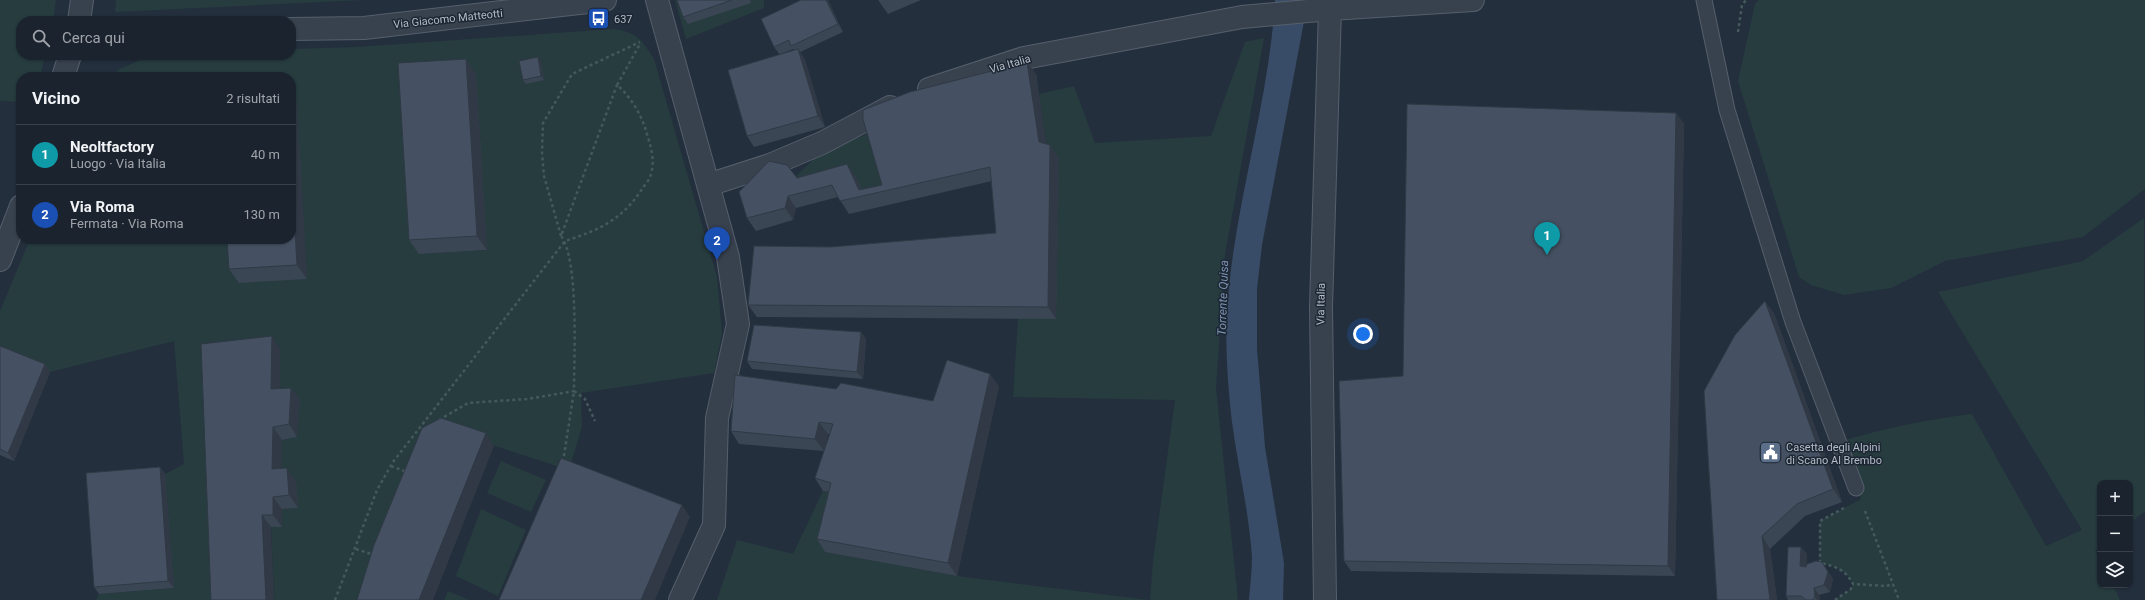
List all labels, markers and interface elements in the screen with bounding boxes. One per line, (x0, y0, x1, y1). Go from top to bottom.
bus stop icon: 637 (586, 6, 612, 32)
street label: Via Giacomo Matteotti (393, 7, 503, 31)
place label: 637 (614, 13, 633, 26)
search box (16, 16, 296, 60)
icon: search (30, 27, 52, 49)
text: Cerca qui (62, 29, 125, 47)
street label: Via Italia (988, 52, 1032, 76)
text: Vicino (32, 88, 80, 108)
text: 2 risultati (226, 91, 280, 106)
text: Neoltfactory (70, 138, 154, 156)
text: 1 (41, 147, 49, 162)
text: 40 m (251, 147, 280, 162)
text: Luogo · Via Italia (70, 156, 166, 171)
text: Via Roma (70, 198, 135, 216)
text: 2 (41, 207, 49, 222)
text: 130 m (243, 207, 280, 222)
text: Fermata · Via Roma (70, 216, 184, 231)
pin: 1 (1534, 222, 1560, 255)
pin: 2 (704, 227, 730, 260)
water label: Torrente Quisa (1215, 260, 1231, 336)
street label: Via Italia (1314, 283, 1328, 325)
your location (1353, 324, 1373, 344)
public building icon: Casetta degli Alpini di Scano Al Brembo (1757, 440, 1783, 466)
place label: Casetta degli Alpini di Scano Al Brembo (1786, 441, 1882, 467)
map controls (2097, 480, 2133, 588)
button: + (2097, 480, 2133, 516)
button: − (2097, 516, 2133, 552)
button: layers (2097, 552, 2133, 588)

